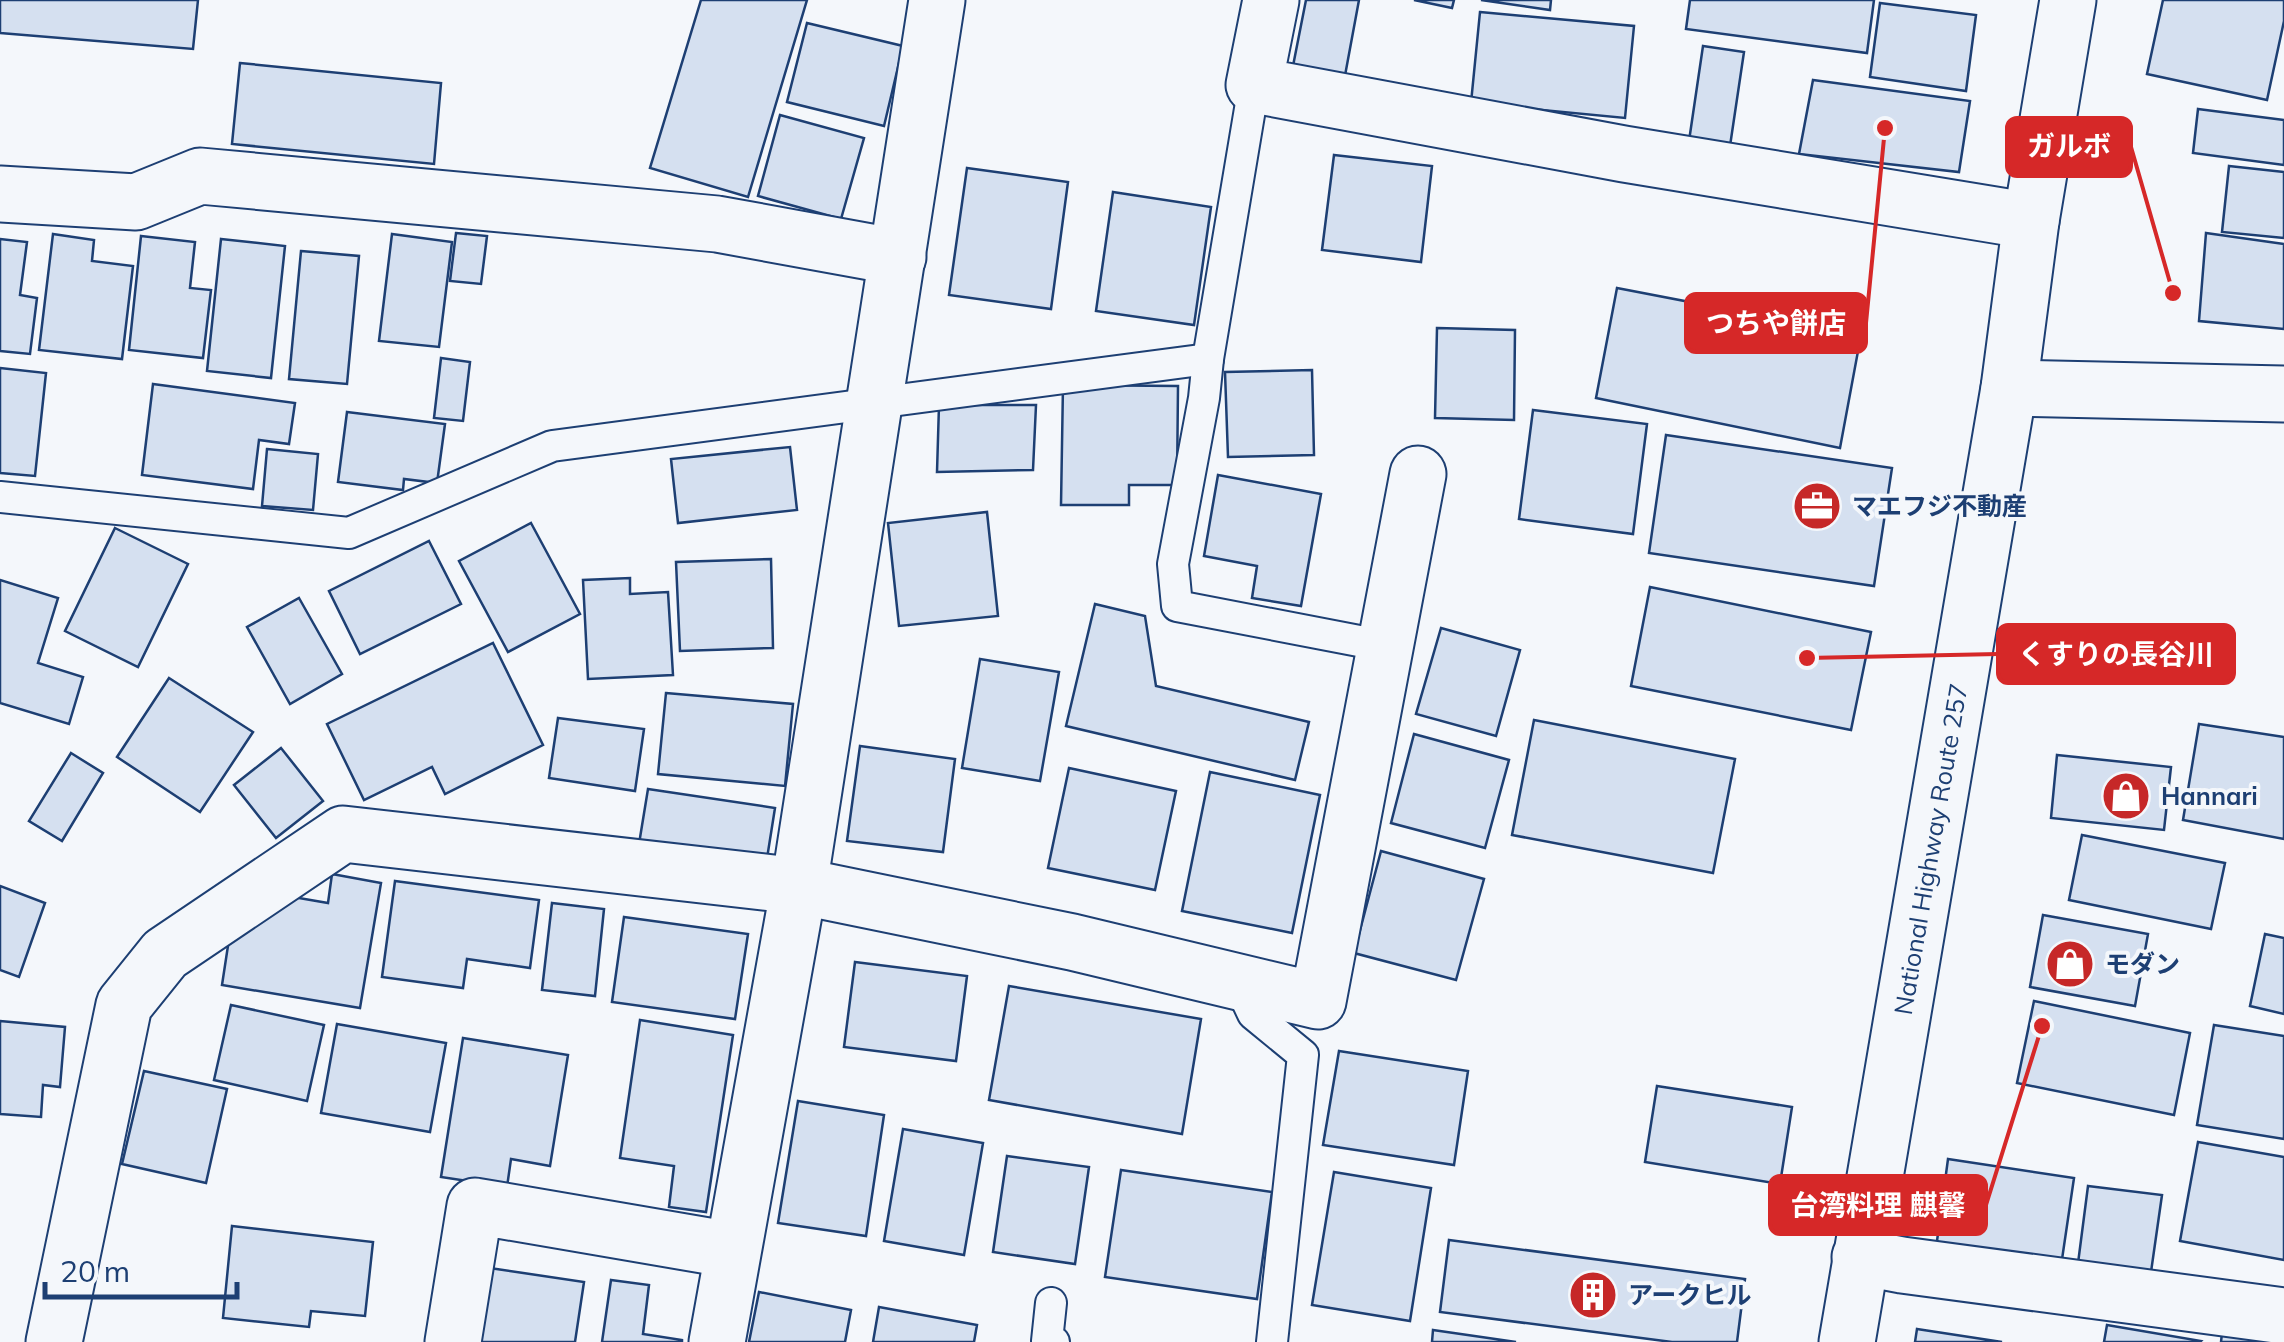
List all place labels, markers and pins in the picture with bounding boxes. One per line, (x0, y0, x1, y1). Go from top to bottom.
callout: ガルボ (2007, 118, 2131, 176)
callout: つちや餅店 (1686, 294, 1866, 352)
office icon: マエフジ不動産 (1791, 480, 1843, 532)
place label: マエフジ不動産 (1852, 490, 2027, 521)
callout: くすりの長谷川 (1998, 625, 2234, 683)
shop icon: Hannari (2100, 770, 2152, 822)
place label: Hannari (2161, 780, 2258, 811)
shop icon: モダン (2044, 938, 2096, 990)
place label: モダン (2105, 948, 2180, 979)
callout: 台湾料理 麒馨 (1770, 1176, 1986, 1234)
building icon: アークヒル (1567, 1269, 1619, 1321)
place label: アークヒル (1628, 1279, 1752, 1310)

